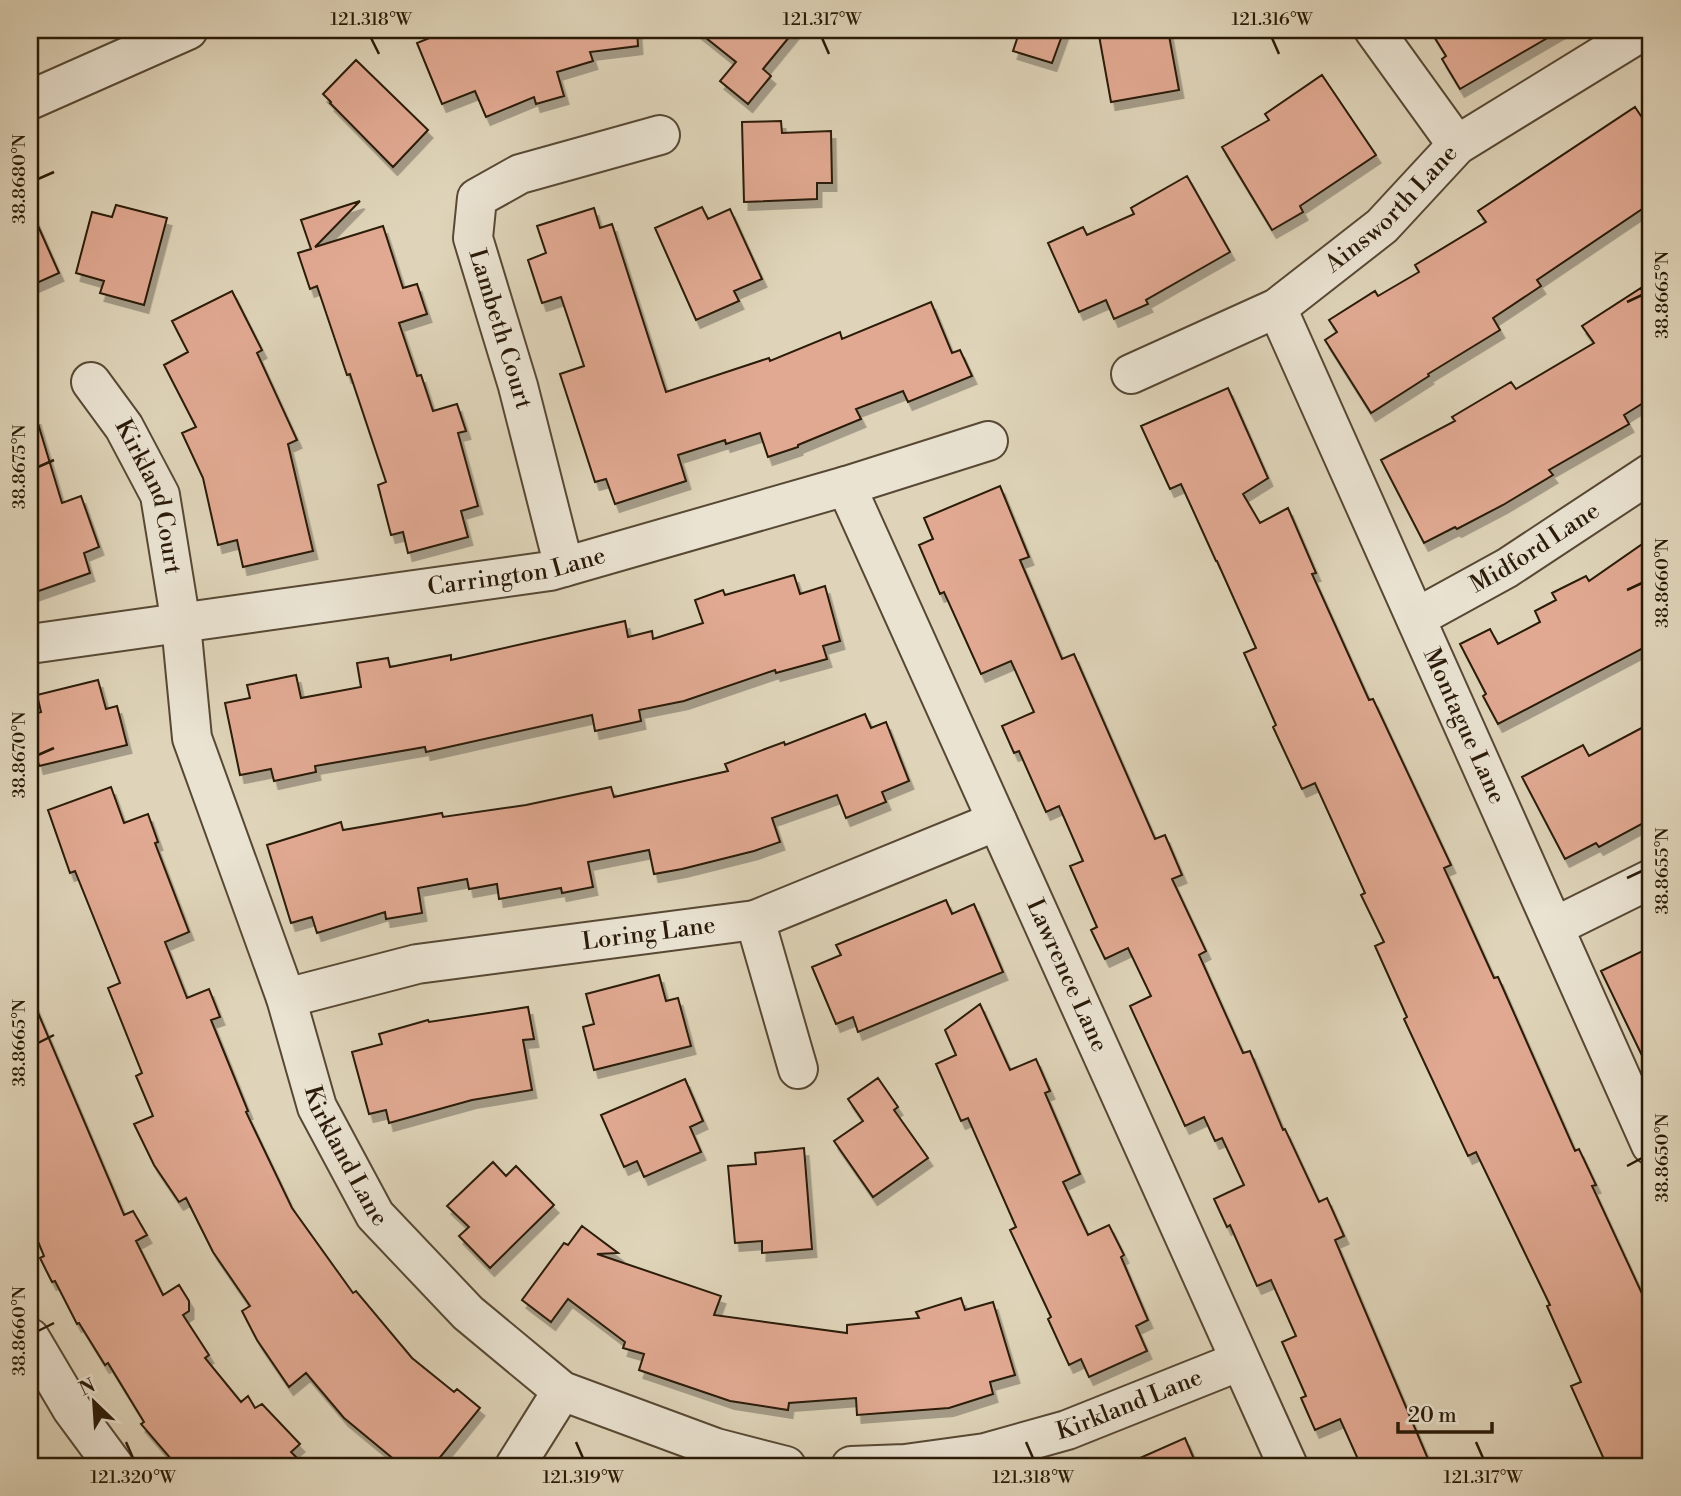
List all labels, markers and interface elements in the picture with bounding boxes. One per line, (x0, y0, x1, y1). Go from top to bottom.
text: 121.318°W (330, 8, 412, 31)
text: 121.317°W (783, 8, 862, 31)
text: 121.316°W (1231, 8, 1313, 31)
text: 38.8680°N (8, 133, 31, 224)
street label: Ainsworth Lane (1318, 139, 1464, 280)
street label: Lambeth Court (461, 245, 539, 413)
text: 38.8665°N (1651, 251, 1674, 339)
street label: Kirkland Court (108, 414, 188, 577)
text: 38.8675°N (8, 424, 31, 509)
street label: Midford Lane (1465, 496, 1605, 600)
text: 38.8660°N (1651, 538, 1674, 628)
street label: Carrington Lane (426, 541, 609, 603)
street label: Montague Lane (1416, 643, 1512, 809)
text: 38.8670°N (8, 711, 31, 798)
text: 38.8655°N (1651, 827, 1674, 914)
street label: Lawrence Lane (1019, 894, 1114, 1057)
street label: Loring Lane (580, 910, 717, 957)
text: 38.8665°N (8, 999, 31, 1087)
street label: Kirkland Lane (297, 1083, 393, 1233)
text: 38.8650°N (1651, 1113, 1674, 1202)
text: 38.8660°N (8, 1286, 31, 1376)
street label: Kirkland Lane (1053, 1363, 1207, 1447)
north arrow (60, 1366, 130, 1436)
text: N (75, 1373, 99, 1402)
scale bar (1398, 1391, 1492, 1435)
text: 20 m (1408, 1403, 1457, 1429)
text: 121.320°W (90, 1466, 177, 1489)
text: 121.319°W (542, 1466, 624, 1489)
text: 121.318°W (992, 1466, 1074, 1489)
text: 121.317°W (1444, 1466, 1523, 1489)

